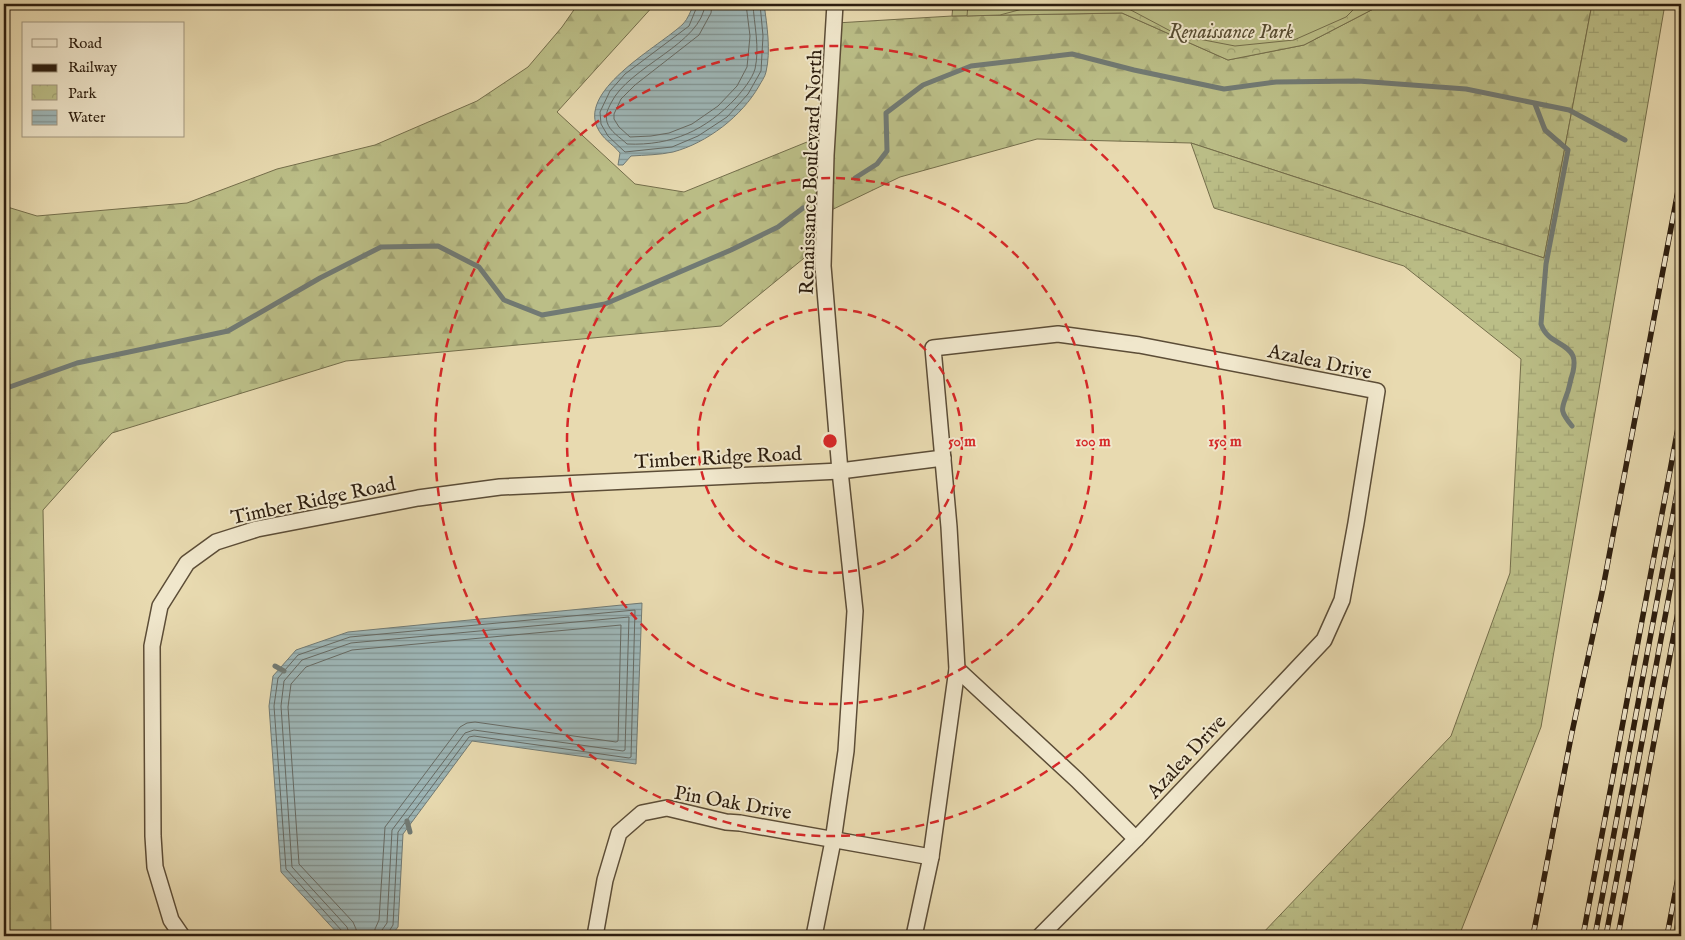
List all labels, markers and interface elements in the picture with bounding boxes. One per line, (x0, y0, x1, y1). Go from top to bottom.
park label: Renaissance Park (1169, 20, 1293, 45)
legend (22, 22, 185, 138)
text: Road (68, 34, 103, 53)
street label: Renaissance Boulevard North (795, 49, 828, 295)
text: Railway (68, 58, 118, 77)
text: Park (68, 84, 98, 103)
text: Water (68, 108, 106, 127)
street label: Azalea Drive (1264, 339, 1374, 386)
centre of rings (821, 432, 839, 450)
text: 50 m (948, 432, 976, 451)
text: 100 m (1075, 432, 1111, 451)
text: 150 m (1208, 432, 1242, 451)
street label: Timber Ridge Road (634, 442, 803, 475)
street label: Timber Ridge Road (229, 472, 398, 531)
street label: Azalea Drive (1141, 710, 1232, 805)
street label: Pin Oak Drive (672, 781, 793, 826)

